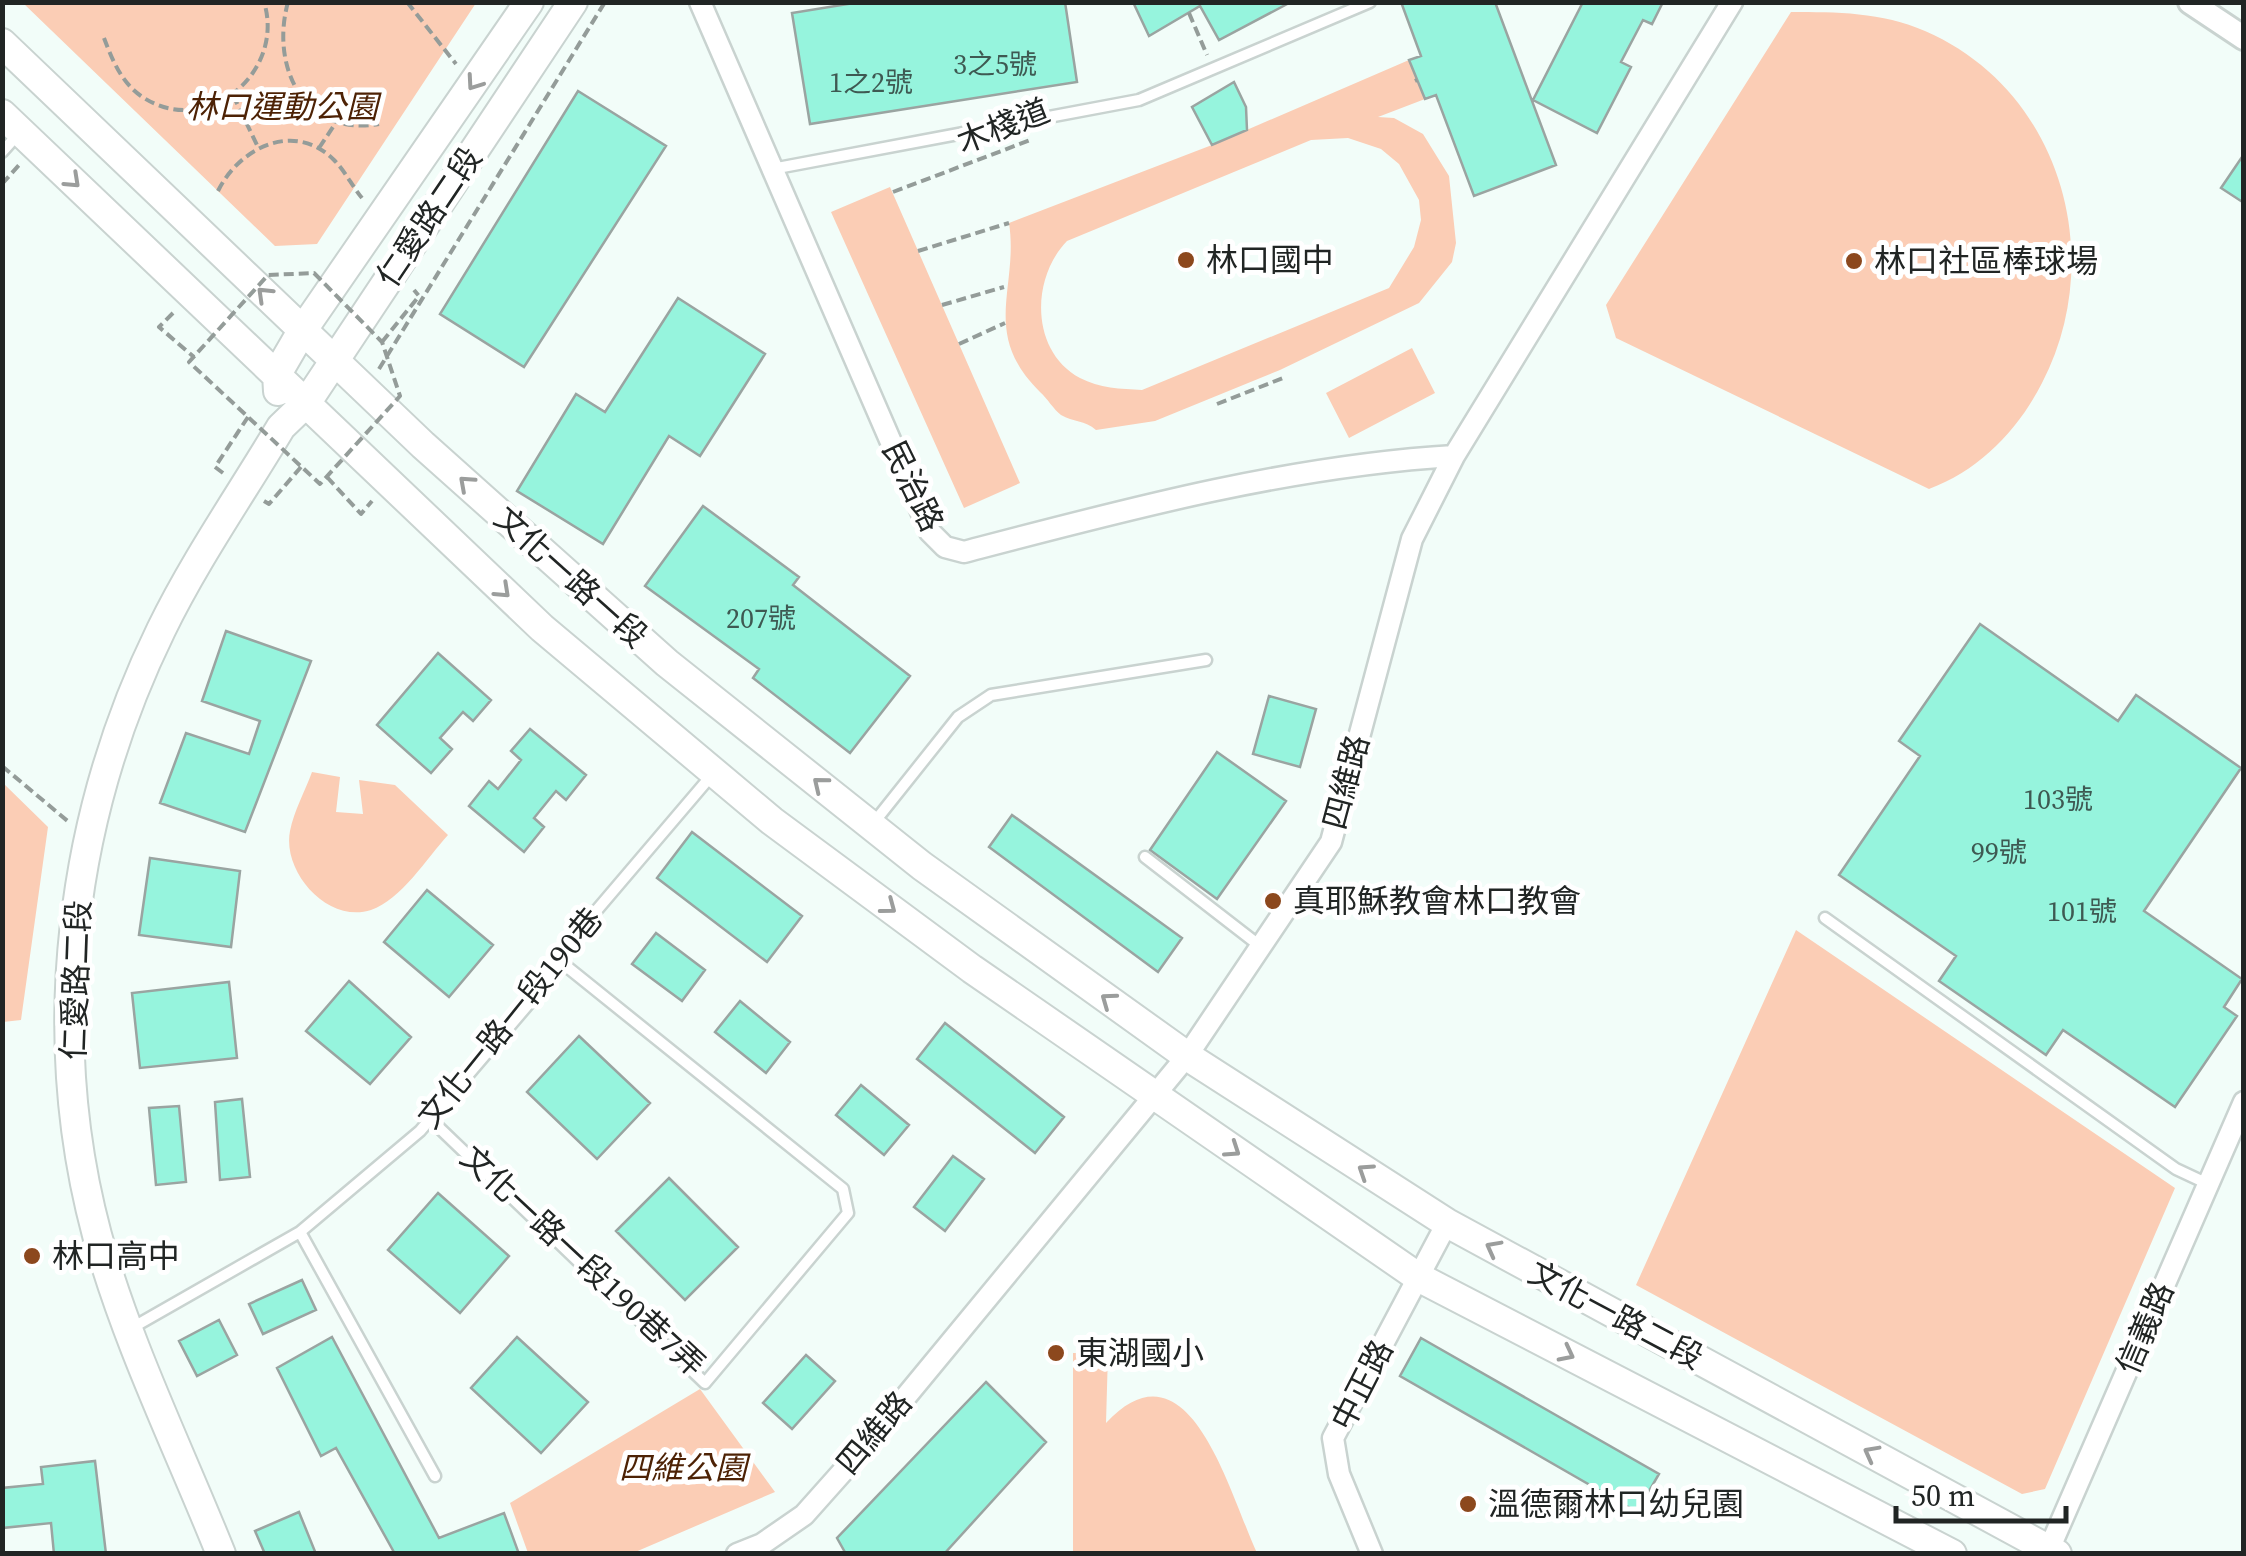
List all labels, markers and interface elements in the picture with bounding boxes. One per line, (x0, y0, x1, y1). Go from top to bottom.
house number: 3之5號 (953, 45, 1037, 83)
house number: 1之2號 (829, 63, 913, 101)
one-way arrow (468, 71, 486, 90)
park label: 林口運動公園 (186, 85, 382, 129)
street label: 木棧道 (950, 88, 1056, 164)
street label: 仁愛路二段 (366, 138, 492, 296)
one-way arrow (61, 169, 80, 187)
place label: 林口國中 (1206, 238, 1334, 282)
place label: 林口社區棒球場 (1874, 239, 2098, 283)
marker: 林口國中 (1175, 249, 1197, 271)
marker: 林口社區棒球場 (1843, 250, 1865, 272)
one-way arrow (257, 288, 275, 306)
street label: 民治路 (872, 433, 954, 539)
one-way arrow (459, 477, 477, 495)
street label: 文化一路一段 (485, 496, 657, 658)
one-way arrow (491, 579, 510, 597)
house number: 207號 (726, 599, 796, 637)
street label: 四維路 (1312, 730, 1380, 834)
one-way arrow (813, 778, 831, 796)
house number: 103號 (2023, 780, 2093, 818)
house number: 99號 (1971, 833, 2027, 871)
place label: 真耶穌教會林口教會 (1293, 879, 1581, 923)
marker: 真耶穌教會林口教會 (1262, 890, 1284, 912)
house number: 101號 (2047, 892, 2117, 930)
one-way arrow (878, 895, 897, 914)
street label: 文化一路一段190巷 (407, 898, 613, 1138)
street label: 仁愛路二段 (51, 899, 101, 1061)
one-way arrow (1101, 994, 1119, 1011)
street label: 文化一路一段190巷7弄 (451, 1136, 715, 1386)
one-way arrow (1221, 1138, 1240, 1156)
one-way arrow (1358, 1164, 1376, 1183)
place label: 林口高中 (52, 1234, 180, 1278)
one-way arrow (1486, 1241, 1504, 1261)
marker: 林口高中 (21, 1245, 43, 1267)
street label: 文化一路二段 (1521, 1251, 1711, 1379)
street label: 信義路 (2106, 1275, 2184, 1381)
place label: 東湖國小 (1076, 1331, 1204, 1375)
street label: 中正路 (1321, 1332, 1403, 1438)
marker: 東湖國小 (1045, 1342, 1067, 1364)
one-way arrow (1557, 1342, 1575, 1361)
street label: 四維路 (826, 1382, 922, 1484)
park label: 四維公園 (619, 1446, 751, 1490)
one-way arrow (1864, 1446, 1882, 1466)
scale bar (1896, 1461, 2066, 1523)
text: 50 m (1911, 1475, 1975, 1516)
place label: 溫德爾林口幼兒園 (1488, 1482, 1744, 1526)
marker: 溫德爾林口幼兒園 (1457, 1493, 1479, 1515)

